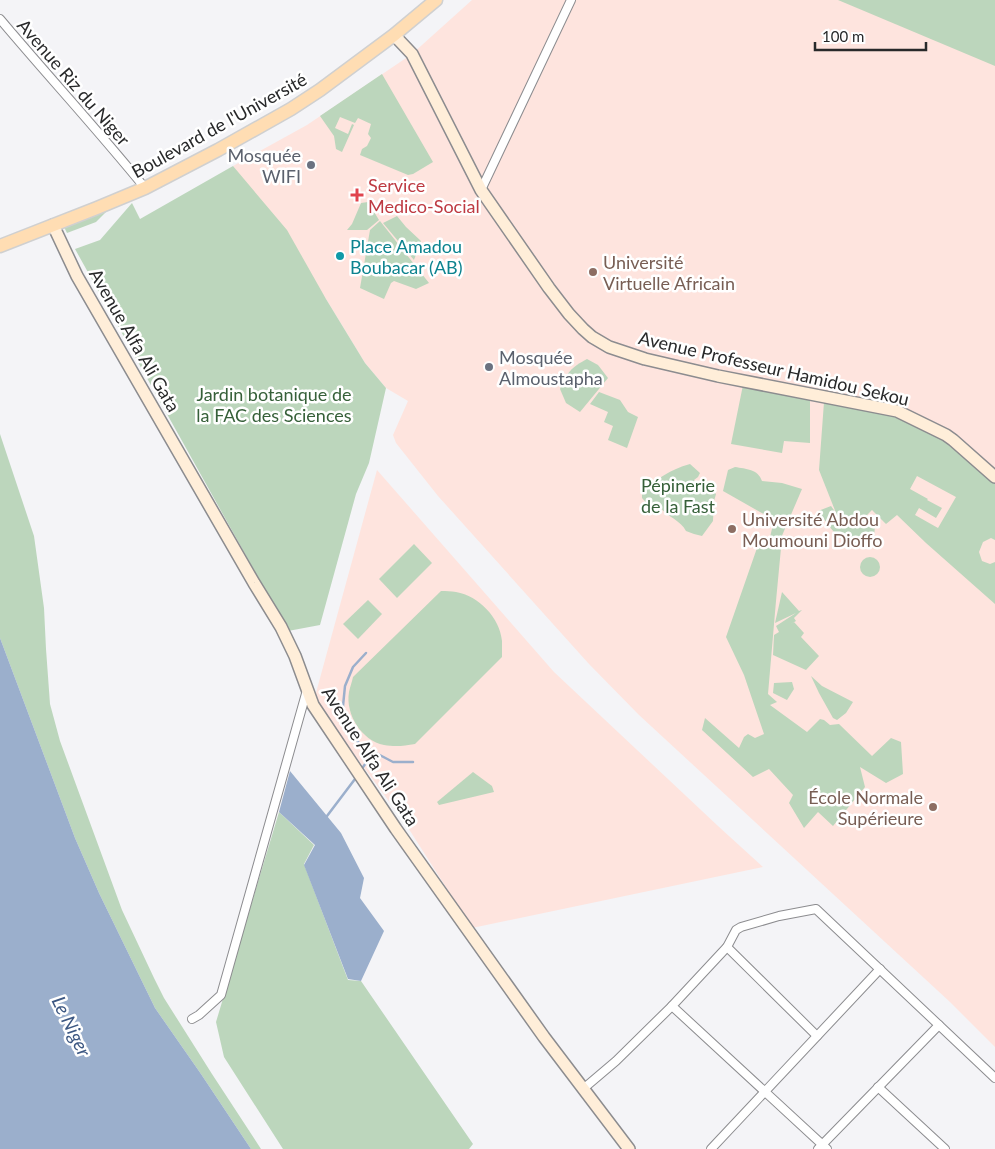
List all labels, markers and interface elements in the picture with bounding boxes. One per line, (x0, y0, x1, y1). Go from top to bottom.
street label: Avenue Riz du Niger (13, 14, 135, 150)
scale bar (815, 20, 926, 52)
text: 100 m (822, 27, 864, 45)
street label: Boulevard de l'Université (128, 68, 310, 182)
place label: Mosquée WIFI (227, 144, 301, 187)
marker: Mosquée WIFI (305, 159, 317, 171)
place label: Service Medico-Social (368, 174, 480, 217)
marker: Service Medico-Social (350, 188, 364, 202)
place label: Place Amadou Boubacar (AB) (350, 235, 463, 278)
marker: Place Amadou Boubacar (AB) (334, 250, 346, 262)
place label: Université Virtuelle Africain (603, 251, 735, 294)
street label: Avenue Alfa Ali Gata (85, 264, 185, 416)
marker: Université Virtuelle Africain (587, 266, 599, 278)
street label: Avenue Professeur Hamidou Sekou (637, 326, 911, 410)
place label: Mosquée Almoustapha (499, 346, 603, 389)
marker: Mosquée Almoustapha (483, 361, 495, 373)
park label: Jardin botanique de la FAC des Sciences (196, 383, 352, 426)
park label: Pépinerie de la Fast (641, 474, 716, 517)
place label: Université Abdou Moumouni Dioffo (742, 508, 882, 551)
marker: Université Abdou Moumouni Dioffo (726, 523, 738, 535)
street label: Avenue Alfa Ali Gata (318, 682, 424, 830)
place label: École Normale Supérieure (808, 786, 923, 829)
marker: École Normale Supérieure (927, 801, 939, 813)
water label: Le Niger (48, 992, 97, 1060)

